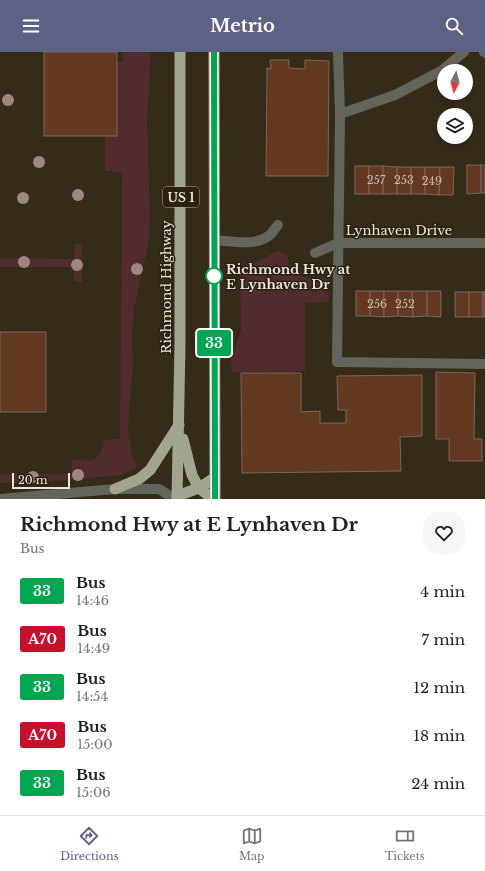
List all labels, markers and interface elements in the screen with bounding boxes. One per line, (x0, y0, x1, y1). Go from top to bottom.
icon: menu (20, 15, 42, 37)
text: Metrio (210, 15, 275, 37)
icon: search (443, 15, 465, 37)
north arrow (437, 64, 473, 100)
map controls (437, 64, 473, 144)
button: layers (437, 108, 473, 144)
house number: 257 (367, 173, 386, 187)
house number: 253 (394, 173, 414, 187)
house number: 249 (422, 174, 442, 188)
road number: US 1 (163, 187, 199, 207)
street label: Richmond Highway (158, 220, 175, 354)
street label: Lynhaven Drive (346, 222, 452, 239)
place label: Richmond Hwy at E Lynhaven Dr (226, 261, 350, 293)
marker: Richmond Hwy at E Lynhaven Dr (205, 267, 223, 285)
house number: 256 (367, 297, 387, 311)
house number: 252 (395, 297, 415, 311)
line badge: 33 (196, 330, 232, 356)
text: 33 (205, 334, 223, 352)
scale bar (12, 471, 70, 490)
text: 20 m (18, 473, 48, 487)
button: heart (423, 512, 465, 554)
text: Richmond Hwy at E Lynhaven Dr (20, 513, 358, 536)
text: Bus (20, 540, 45, 557)
text: Bus (76, 573, 106, 592)
text: 33 (33, 582, 51, 600)
text: 4 min (420, 582, 465, 601)
text: 14:46 (76, 592, 109, 609)
text: Bus (77, 621, 107, 640)
text: A70 (28, 630, 57, 648)
text: 7 min (422, 630, 465, 649)
text: 14:49 (77, 640, 110, 657)
text: Bus (76, 669, 106, 688)
text: 33 (33, 678, 51, 696)
text: 12 min (413, 678, 465, 697)
text: 14:54 (76, 688, 108, 705)
text: Bus (77, 717, 107, 736)
text: A70 (28, 726, 57, 744)
text: 18 min (413, 726, 465, 745)
text: 15:00 (77, 736, 113, 753)
text: Bus (76, 765, 106, 784)
text: 33 (33, 774, 51, 792)
text: 24 min (411, 774, 465, 793)
text: 15:06 (76, 784, 111, 801)
tab: Directions (60, 825, 119, 863)
tab: Map (239, 825, 265, 863)
tab: Tickets (385, 825, 425, 863)

